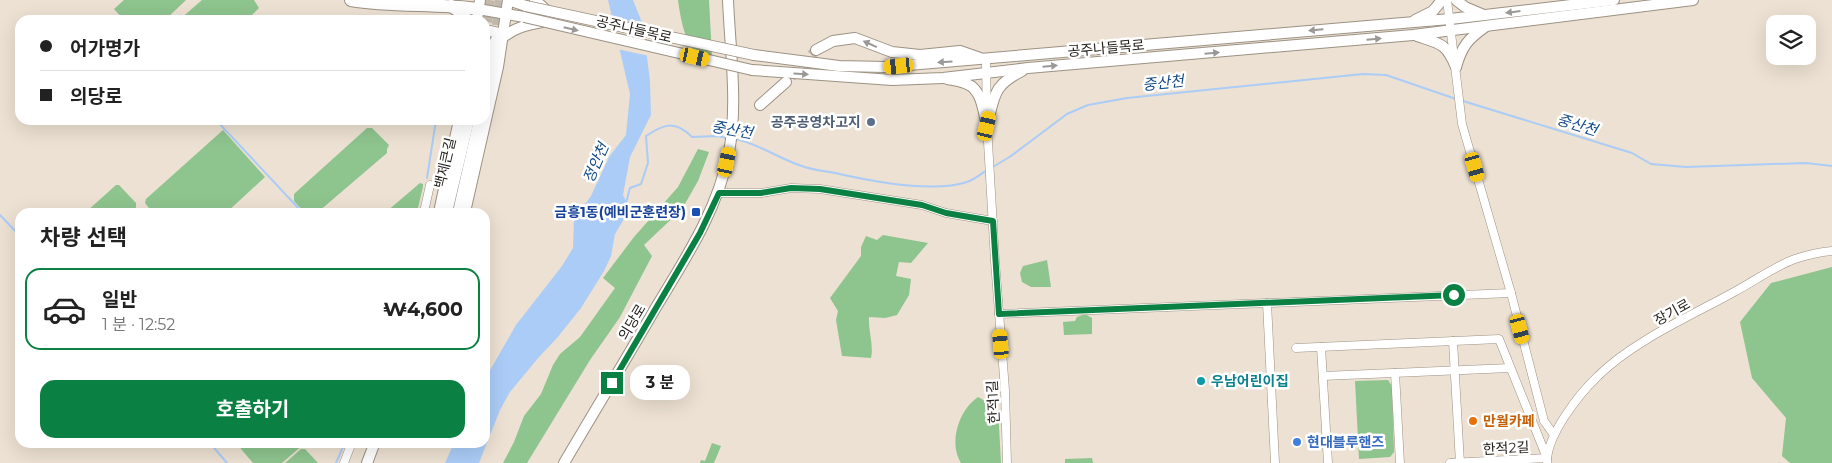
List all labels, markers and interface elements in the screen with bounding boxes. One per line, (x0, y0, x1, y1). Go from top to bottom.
one-way arrow (1505, 8, 1521, 16)
street label: 공주나들목로 (594, 12, 674, 46)
map controls (1766, 15, 1816, 65)
button: layers (1766, 15, 1816, 65)
one-way arrow (564, 25, 579, 33)
one-way arrow (1308, 27, 1324, 35)
one-way arrow (1366, 34, 1382, 42)
street label: 공주나들목로 (1067, 36, 1145, 60)
text: 어가명가 (70, 37, 140, 60)
one-way arrow (863, 40, 878, 49)
car (678, 46, 711, 68)
one-way arrow (1204, 48, 1220, 56)
car (883, 57, 914, 75)
one-way arrow (937, 58, 953, 66)
one-way arrow (1042, 62, 1058, 70)
one-way arrow (793, 70, 809, 78)
water label: 중산천 (1141, 71, 1187, 94)
text: 의당로 (70, 85, 122, 108)
water label: 중산천 (1555, 109, 1602, 140)
car (976, 110, 997, 142)
place label: 공주공영차고지 (771, 113, 861, 131)
marker: 공주공영차고지 (865, 116, 877, 128)
water label: 중산천 (710, 117, 756, 143)
street label: 백제큰길 (430, 136, 460, 190)
water label: 정안천 (578, 138, 614, 186)
car (716, 146, 737, 178)
car (1463, 151, 1486, 183)
place label: 금흥1동(예비군훈련장) (555, 203, 686, 221)
marker: 금흥1동(예비군훈련장) (690, 206, 702, 218)
text: 차량 선택 (40, 224, 127, 251)
route start (1443, 284, 1465, 306)
icon: car (42, 287, 87, 332)
text: 일반 (102, 288, 137, 311)
street label: 장기로 (1651, 295, 1693, 329)
text: ₩4,600 (383, 298, 463, 321)
street label: 의당로 (614, 301, 650, 343)
car (1508, 313, 1531, 345)
text: 1 분 · 12:52 (102, 315, 175, 334)
car (992, 328, 1009, 360)
callout: 3 분 (630, 366, 690, 400)
route end (601, 372, 623, 394)
place label: 우남어린이집 (1211, 372, 1288, 390)
text: 3 분 (646, 373, 674, 392)
marker: 우남어린이집 (1195, 375, 1207, 387)
button: 호출하기 (40, 380, 465, 438)
street label: 한적1길 (983, 380, 1003, 424)
place label: 만월카페 (1483, 412, 1535, 430)
marker: 만월카페 (1467, 415, 1479, 427)
place label: 현대블루핸즈 (1307, 433, 1384, 451)
marker: 현대블루핸즈 (1291, 436, 1303, 448)
street label: 한적2길 (1482, 438, 1530, 458)

